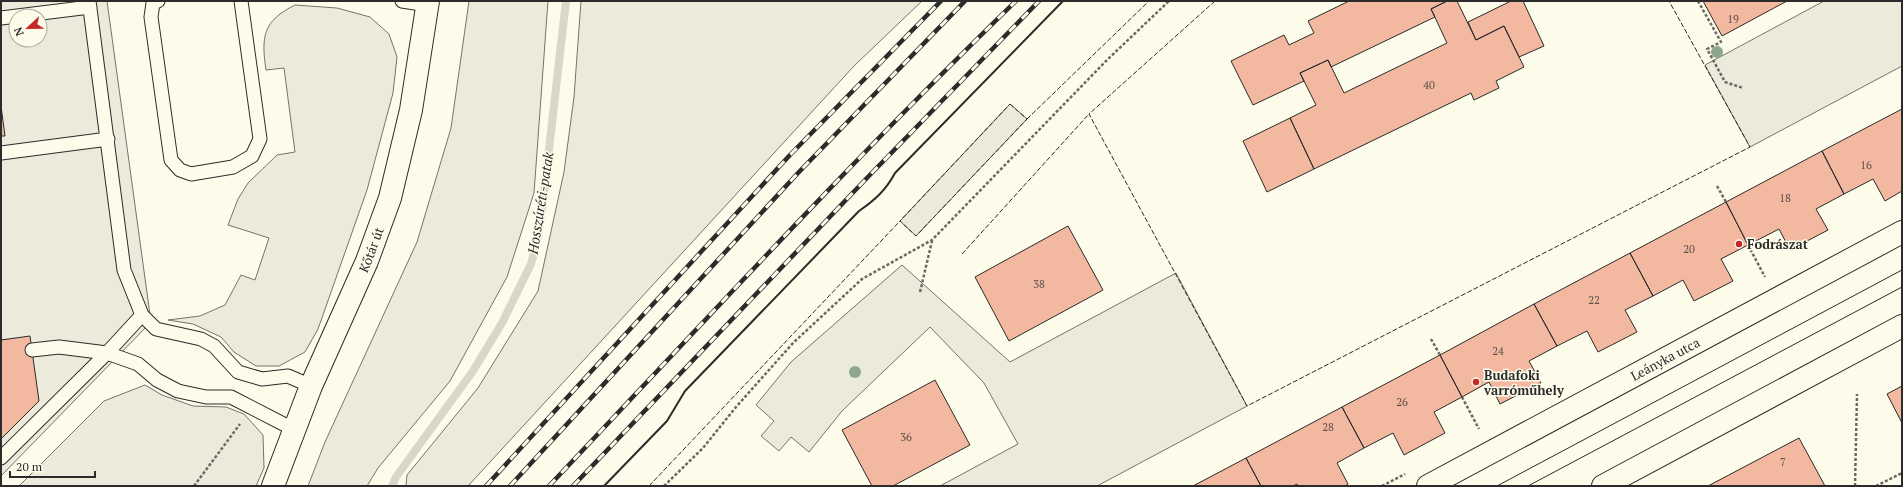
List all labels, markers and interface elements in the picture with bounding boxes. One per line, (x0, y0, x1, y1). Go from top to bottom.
north arrow (8, 8, 48, 48)
house number: 19 (1727, 12, 1739, 26)
text: N (10, 25, 27, 38)
house number: 40 (1423, 78, 1435, 92)
water label: Hosszúréti-patak (522, 150, 557, 256)
house number: 16 (1860, 158, 1872, 172)
house number: 18 (1779, 191, 1791, 205)
street label: Kőtár út (354, 224, 388, 275)
place label: Fodrászat (1747, 235, 1809, 253)
marker: Fodrászat (1734, 239, 1744, 249)
house number: 20 (1683, 242, 1695, 256)
house number: 38 (1033, 277, 1045, 291)
house number: 22 (1588, 293, 1600, 307)
street label: Leányka utca (1627, 333, 1703, 385)
house number: 24 (1492, 344, 1504, 358)
place label: Budafoki varróműhely (1483, 366, 1565, 399)
marker: Budafoki varróműhely (1471, 377, 1481, 387)
house number: 26 (1396, 395, 1408, 409)
house number: 28 (1322, 420, 1334, 434)
house number: 36 (900, 430, 912, 444)
scale bar (10, 453, 95, 479)
house number: 7 (1780, 455, 1786, 469)
text: 20 m (16, 459, 43, 474)

